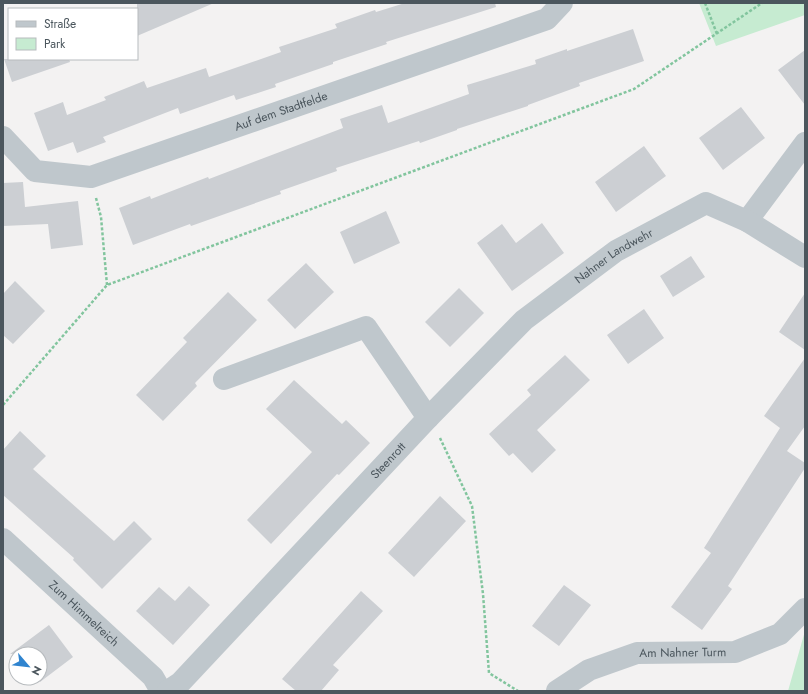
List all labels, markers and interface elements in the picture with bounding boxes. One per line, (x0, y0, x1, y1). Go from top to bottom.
legend (8, 8, 138, 60)
text: Straße (44, 15, 76, 33)
text: Park (44, 35, 66, 53)
street label: Auf dem Stadtfelde (232, 87, 330, 136)
street label: Nahner Landwehr (571, 223, 657, 288)
street label: Steenrott (366, 438, 410, 483)
street label: Zum Himmelreich (45, 576, 123, 651)
street label: Am Nahner Turm (639, 643, 726, 662)
north arrow (8, 646, 48, 686)
text: N (28, 663, 46, 678)

